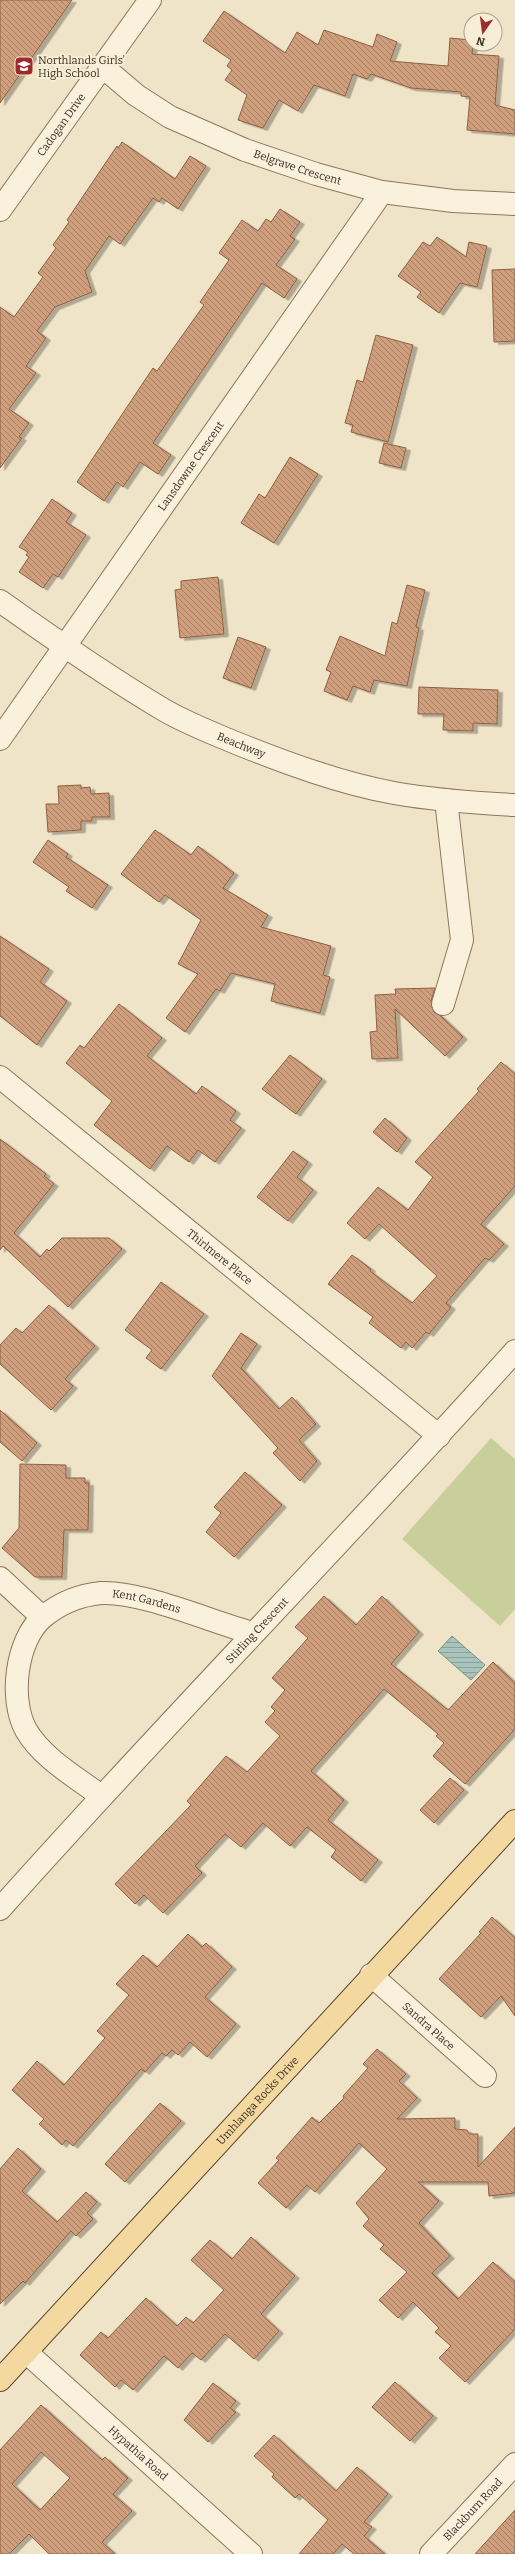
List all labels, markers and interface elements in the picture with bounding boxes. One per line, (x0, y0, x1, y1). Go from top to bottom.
north arrow (463, 12, 503, 52)
text: N (475, 34, 486, 49)
place label: Northlands Girls' High School (38, 54, 125, 80)
school or university icon: Northlands Girls' High School (13, 55, 35, 77)
street label: Cadogan Drive (34, 91, 88, 159)
street label: Belgrave Crescent (252, 147, 343, 187)
street label: Lansdowne Crescent (155, 419, 226, 513)
street label: Beachway (215, 729, 268, 761)
street label: Thirlmere Place (185, 1226, 255, 1287)
street label: Kent Gardens (112, 1587, 182, 1616)
street label: Stirling Crescent (223, 1595, 291, 1666)
street label: Sandra Place (400, 1999, 457, 2053)
street label: Umhlanga Rocks Drive (214, 2054, 301, 2147)
street label: Hypathia Road (106, 2423, 171, 2483)
street label: Blackburn Road (440, 2475, 505, 2543)

